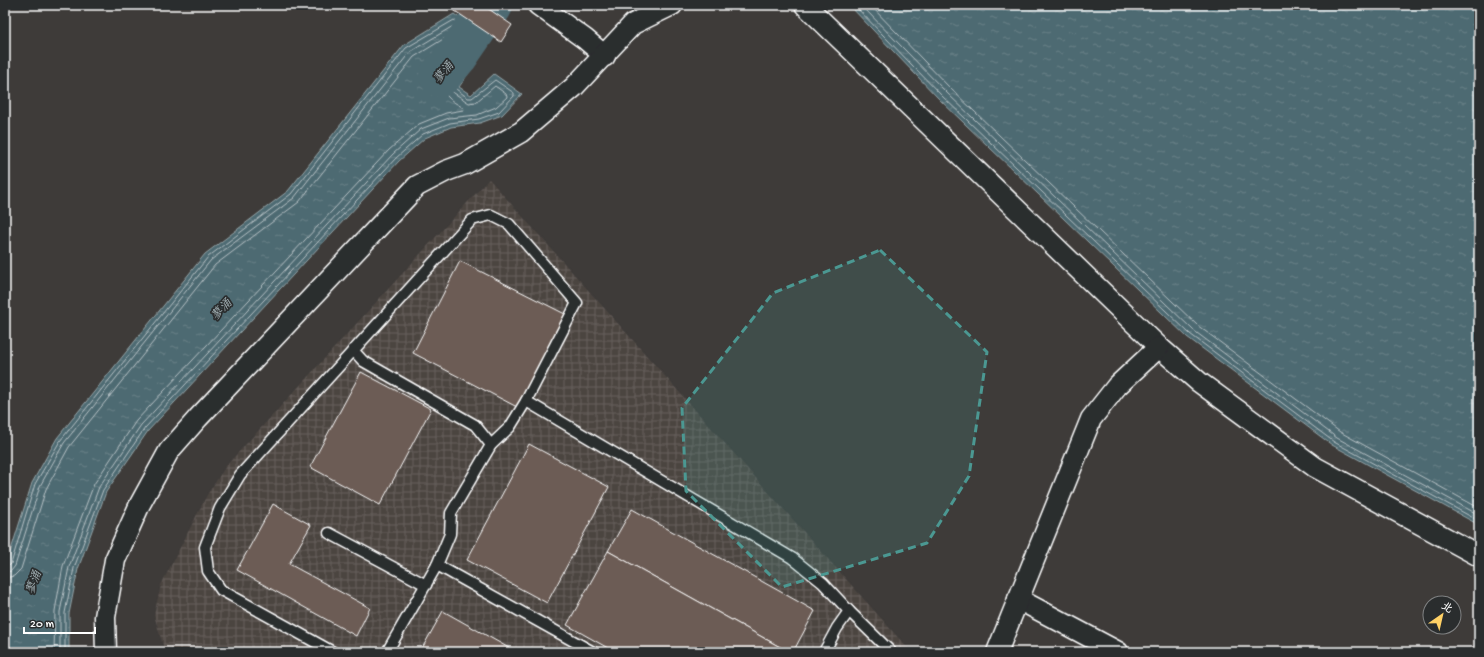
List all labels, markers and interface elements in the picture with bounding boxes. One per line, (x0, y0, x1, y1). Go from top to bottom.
water label: 蓼涌 (431, 58, 458, 87)
water label: 蓼涌 (208, 295, 236, 324)
water label: 蓼涌 (23, 568, 46, 596)
north arrow (1422, 595, 1462, 635)
text: 北 (1439, 600, 1454, 616)
scale bar (24, 609, 95, 635)
text: 20 m (30, 618, 55, 632)

